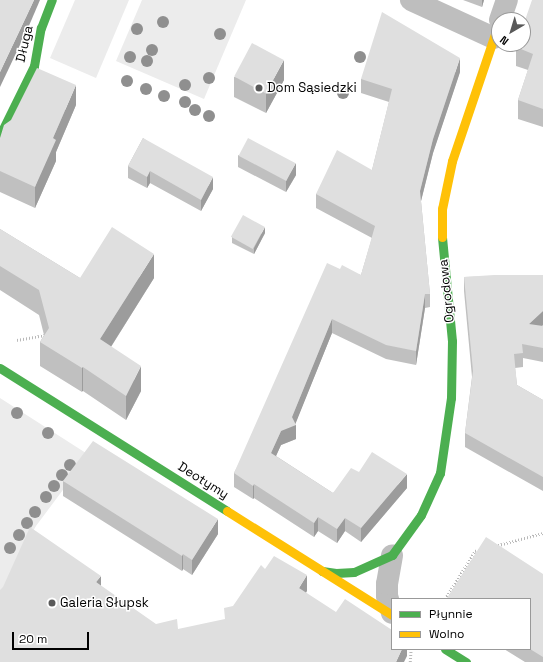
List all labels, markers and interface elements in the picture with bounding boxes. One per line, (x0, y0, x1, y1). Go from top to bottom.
north arrow (491, 12, 531, 52)
street label: Długa (13, 24, 37, 64)
text: N (497, 33, 511, 48)
place label: Dom Sąsiedzki (267, 80, 357, 96)
marker: Dom Sąsiedzki (254, 83, 264, 93)
street label: Ogrodowa (436, 258, 458, 324)
street label: Deotymy (175, 459, 231, 503)
place label: Galeria Słupsk (60, 595, 149, 611)
marker: Galeria Słupsk (47, 598, 57, 608)
legend (391, 598, 531, 650)
text: Płynnie (429, 606, 473, 622)
scale bar (14, 624, 91, 650)
text: Wolno (429, 626, 464, 642)
text: 20 m (19, 631, 47, 647)

